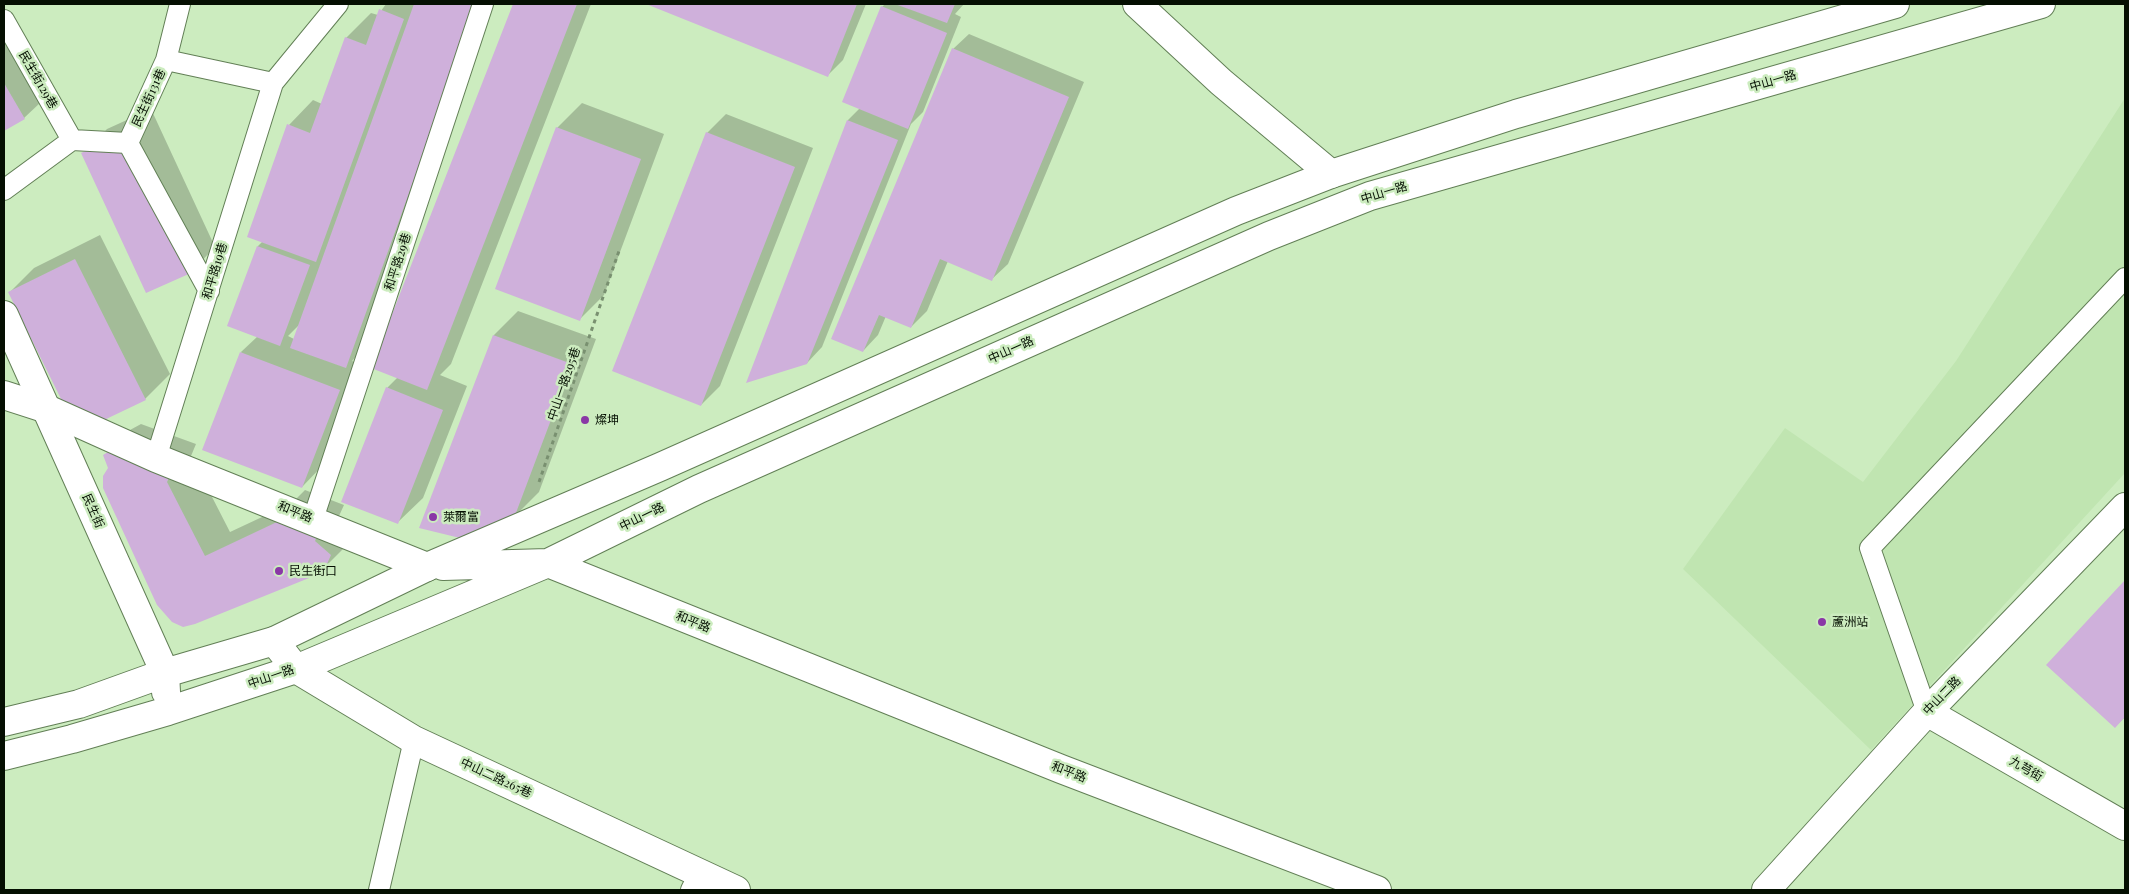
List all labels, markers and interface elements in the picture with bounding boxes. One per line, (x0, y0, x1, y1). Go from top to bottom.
street label: 民生街129巷 (16, 49, 60, 111)
street label: 民生街131巷 (129, 67, 169, 129)
street label: 中山一路 (1748, 67, 1798, 95)
street label: 中山一路 (1359, 179, 1409, 207)
street label: 和平路29巷 (382, 231, 414, 293)
street label: 和平路19巷 (200, 241, 230, 301)
street label: 中山一路 (986, 334, 1036, 366)
street label: 中山一路295巷 (545, 345, 583, 423)
place label: 燦坤 (595, 413, 619, 427)
marker: 燦坤 (579, 414, 591, 426)
street label: 民生街 (79, 492, 107, 530)
street label: 和平路 (276, 499, 314, 525)
street label: 中山一路 (617, 500, 667, 534)
place label: 萊爾富 (443, 510, 479, 524)
marker: 萊爾富 (427, 511, 439, 523)
place label: 民生街口 (289, 564, 337, 578)
marker: 民生街口 (273, 565, 285, 577)
street label: 和平路 (674, 609, 712, 635)
place label: 蘆洲站 (1832, 615, 1868, 629)
marker: 蘆洲站 (1816, 616, 1828, 628)
street label: 中山一路 (246, 662, 296, 692)
street label: 中山二路 (1920, 674, 1964, 718)
street label: 九芎街 (2007, 754, 2045, 784)
street label: 中山二路265巷 (458, 755, 534, 801)
street label: 和平路 (1050, 759, 1088, 785)

